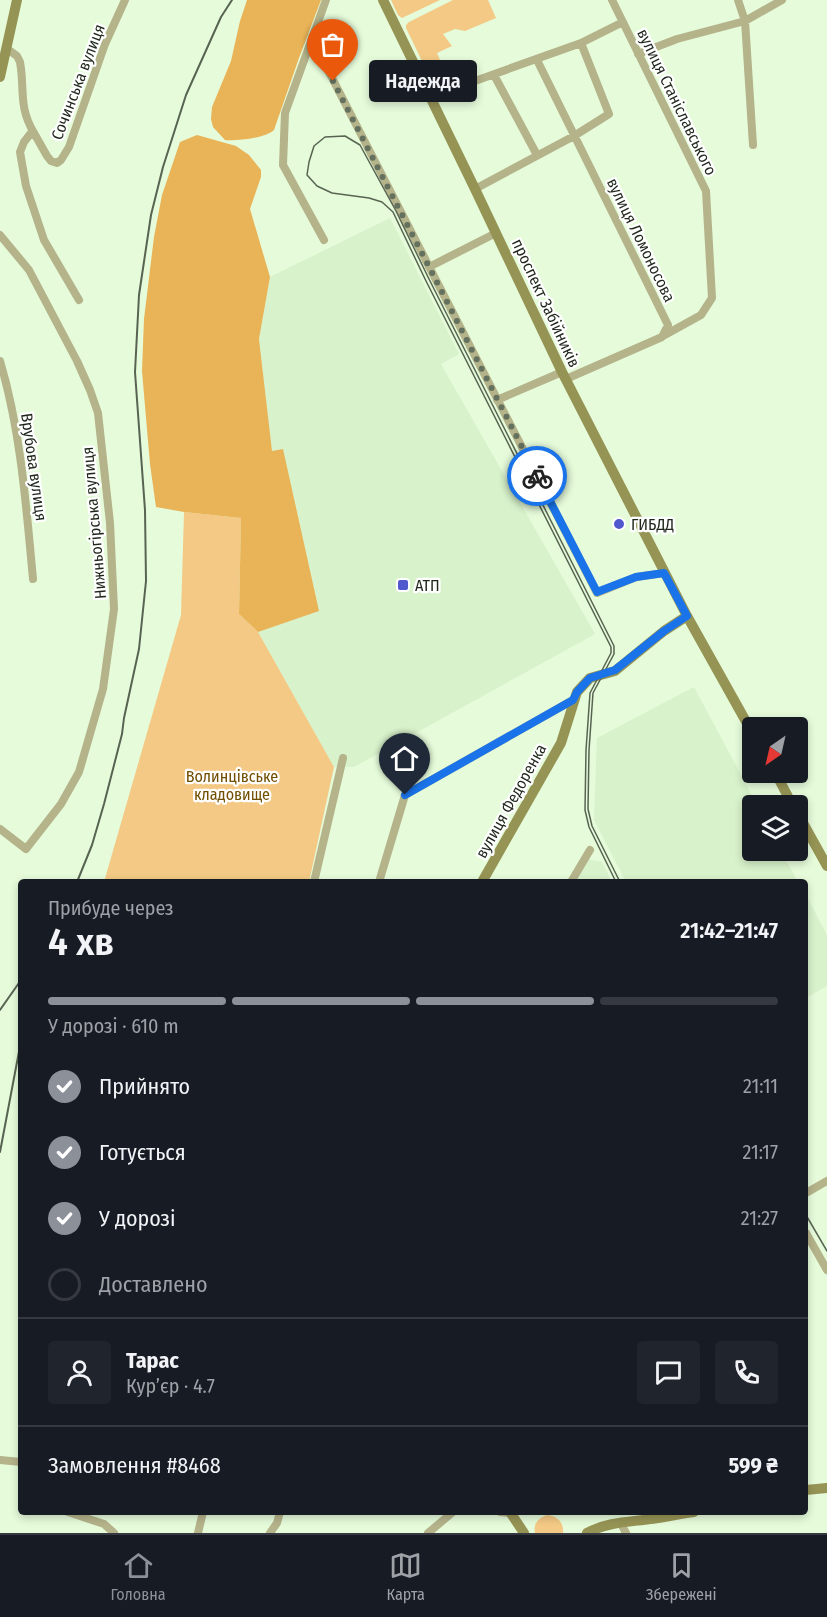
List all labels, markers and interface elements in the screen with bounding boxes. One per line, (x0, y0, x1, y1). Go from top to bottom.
pin (307, 19, 358, 81)
street label: Сочинська вулиця (47, 21, 109, 143)
street label: вулиця Станіславського (633, 26, 721, 178)
icon: bag (316, 28, 349, 61)
callout: Надежда (369, 60, 477, 102)
text: Надежда (385, 69, 461, 93)
street label: вулиця Ломоносова (603, 175, 679, 305)
street label: проспект Забійників (508, 236, 584, 370)
street label: Врубова вулиця (17, 412, 51, 522)
street label: Нижньогірська вулиця (78, 446, 110, 600)
courier (507, 446, 567, 506)
icon: bike (521, 460, 554, 493)
place label: ГИБДД (631, 515, 674, 534)
marker: ГИБДД (612, 517, 626, 531)
place label: АТП (415, 576, 440, 595)
marker: АТП (396, 578, 410, 592)
north arrow (742, 717, 808, 783)
map controls (742, 717, 808, 861)
pin (379, 733, 430, 795)
street label: вулиця Федоренка (472, 740, 550, 861)
icon: home (388, 742, 421, 775)
park label: Волинцівське кладовище (186, 767, 278, 804)
button: layers (742, 795, 808, 861)
text: Прибуде через (48, 896, 174, 920)
text: 21:42–21:47 (680, 917, 778, 944)
text: 4 хв (48, 919, 114, 965)
text: У дорозі · 610 m (48, 1014, 179, 1038)
icon: check (48, 1070, 81, 1103)
text: Прийнято (99, 1073, 190, 1100)
text: 21:11 (743, 1074, 778, 1098)
icon: check (48, 1136, 81, 1169)
text: Готується (99, 1139, 186, 1166)
text: 21:17 (743, 1140, 778, 1164)
icon: check (48, 1202, 81, 1235)
text: У дорозі (99, 1205, 176, 1232)
text: 21:27 (741, 1206, 778, 1230)
text: Доставлено (99, 1271, 208, 1298)
button: person (48, 1341, 111, 1404)
button: chat (637, 1341, 700, 1404)
button: phone (715, 1341, 778, 1404)
text: Тарас (126, 1347, 179, 1374)
text: Кур’єр · 4.7 (126, 1374, 215, 1398)
text: Замовлення #8468 (48, 1452, 221, 1479)
text: 599 ₴ (729, 1452, 778, 1479)
tab: Головна (111, 1549, 166, 1604)
tab: Карта (387, 1549, 425, 1604)
tab: Збережені (646, 1549, 716, 1604)

